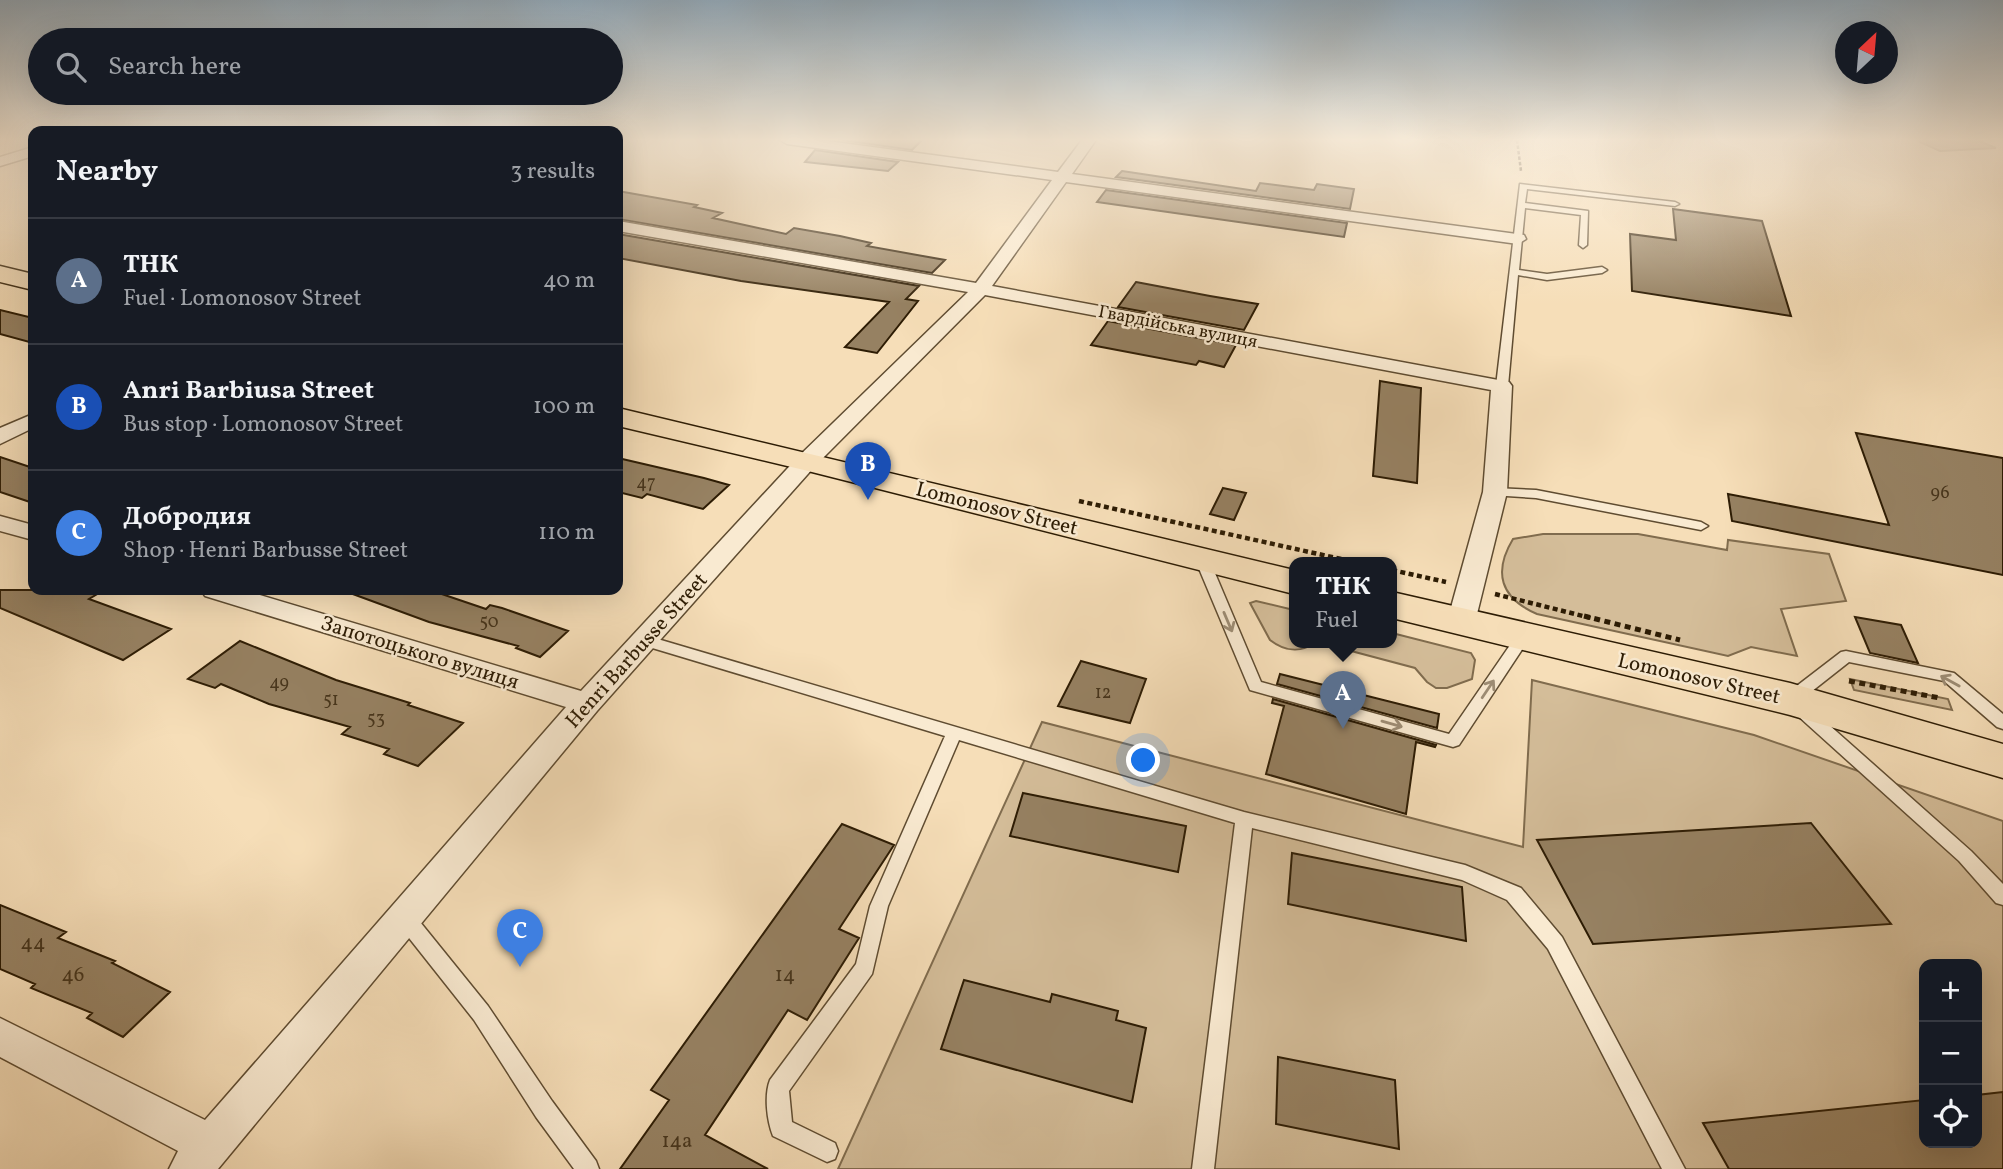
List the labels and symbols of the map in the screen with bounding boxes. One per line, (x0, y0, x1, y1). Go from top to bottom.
north arrow (1835, 21, 1898, 84)
street label: Гвардійська вулиця (1096, 300, 1259, 355)
pin: B (845, 442, 891, 500)
house number: 47 (636, 471, 656, 496)
street label: Lomonosov Street (913, 475, 1081, 544)
house number: 96 (1930, 481, 1950, 506)
street label: Henri Barbusse Street (559, 567, 715, 735)
street label: Запотоцького вулиця (317, 609, 522, 697)
house number: 50 (479, 610, 499, 635)
one-way arrow (1223, 611, 1236, 633)
street label: Lomonosov Street (1615, 647, 1783, 712)
house number: 49 (269, 671, 289, 696)
pin: A (1320, 671, 1366, 729)
one-way arrow (1940, 674, 1960, 688)
one-way arrow (1481, 680, 1496, 699)
house number: 12 (1095, 681, 1111, 706)
house number: 51 (323, 688, 339, 713)
house number: 53 (367, 707, 385, 732)
one-way arrow (1381, 719, 1403, 732)
your location (1126, 743, 1160, 777)
pin: C (497, 909, 543, 967)
house number: 44 (20, 929, 46, 958)
house number: 46 (62, 961, 84, 990)
house number: 14 (775, 961, 795, 990)
house number: 14а (661, 1127, 693, 1156)

